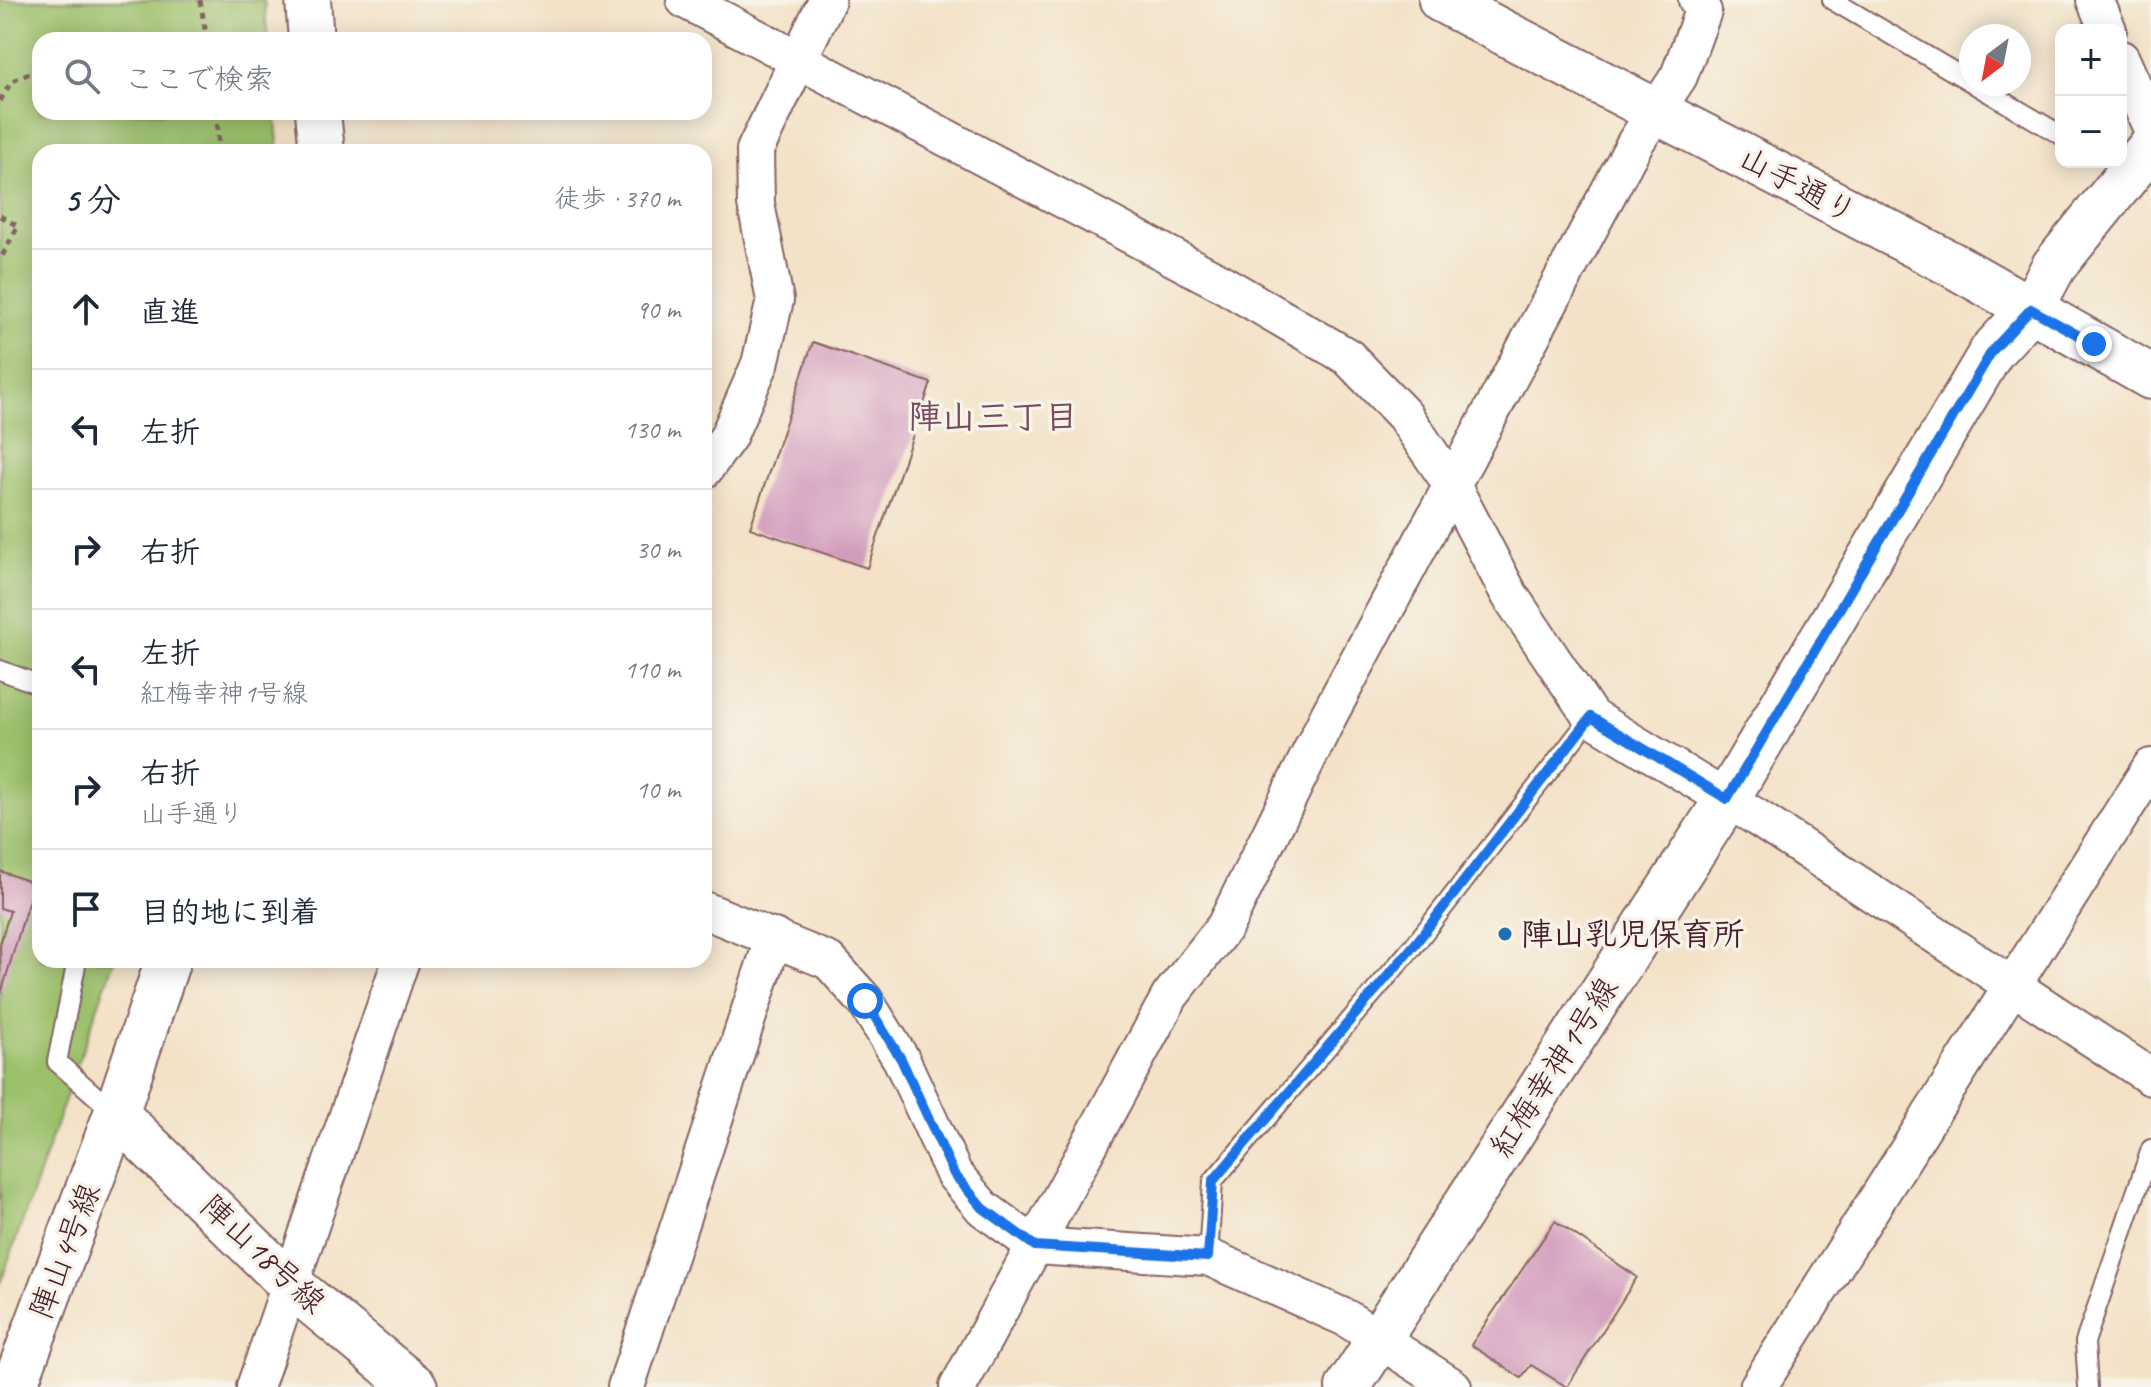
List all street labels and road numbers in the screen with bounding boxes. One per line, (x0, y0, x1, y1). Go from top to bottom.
street label: 山手通り (1732, 137, 1864, 233)
street label: 紅梅幸神1号線 (1481, 969, 1627, 1165)
street label: 陣山4号線 (20, 1177, 110, 1325)
street label: 陣山18号線 (192, 1186, 334, 1322)

